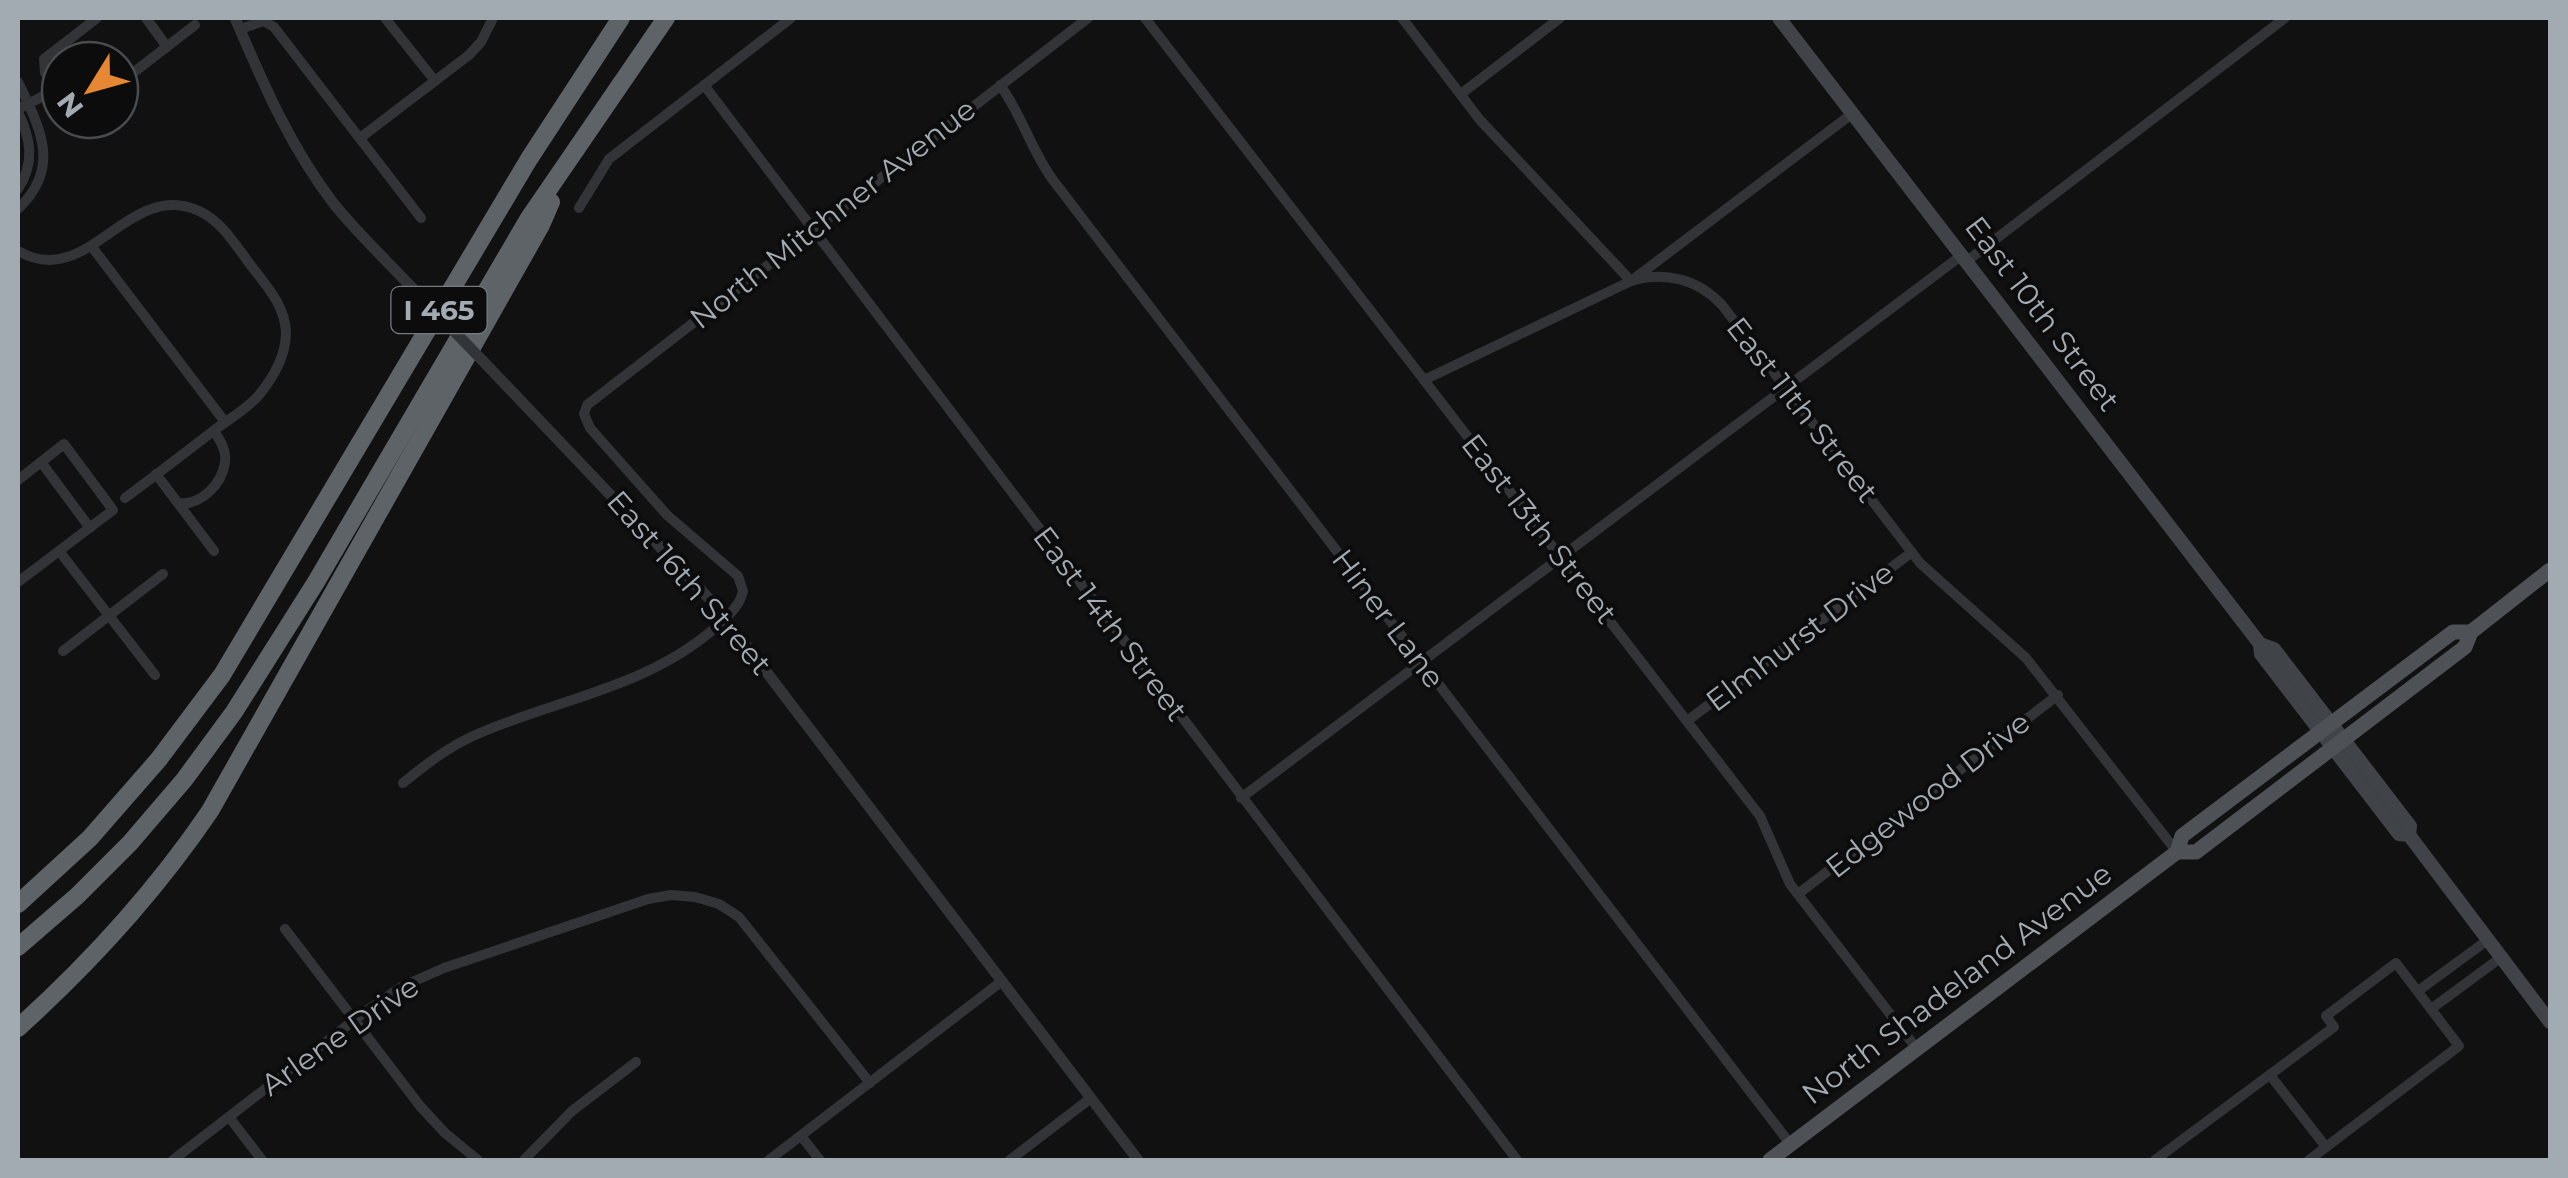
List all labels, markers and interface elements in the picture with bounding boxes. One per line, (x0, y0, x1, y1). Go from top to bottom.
north arrow (40, 40, 140, 140)
text: N (50, 86, 90, 124)
street label: North Mitchner Avenue (682, 91, 983, 337)
street label: East 10th Street (1957, 209, 2128, 418)
road number: I 465 (392, 287, 486, 333)
street label: East 11th Street (1719, 310, 1886, 510)
street label: East 13th Street (1454, 426, 1625, 631)
street label: East 16th Street (599, 483, 780, 682)
street label: East 14th Street (1025, 519, 1196, 728)
street label: Hiner Lane (1324, 542, 1453, 696)
street label: Elmhurst Drive (1698, 554, 1901, 719)
street label: Edgewood Drive (1818, 703, 2037, 886)
street label: North Shadeland Avenue (1794, 855, 2119, 1112)
street label: Arlene Drive (254, 968, 426, 1104)

